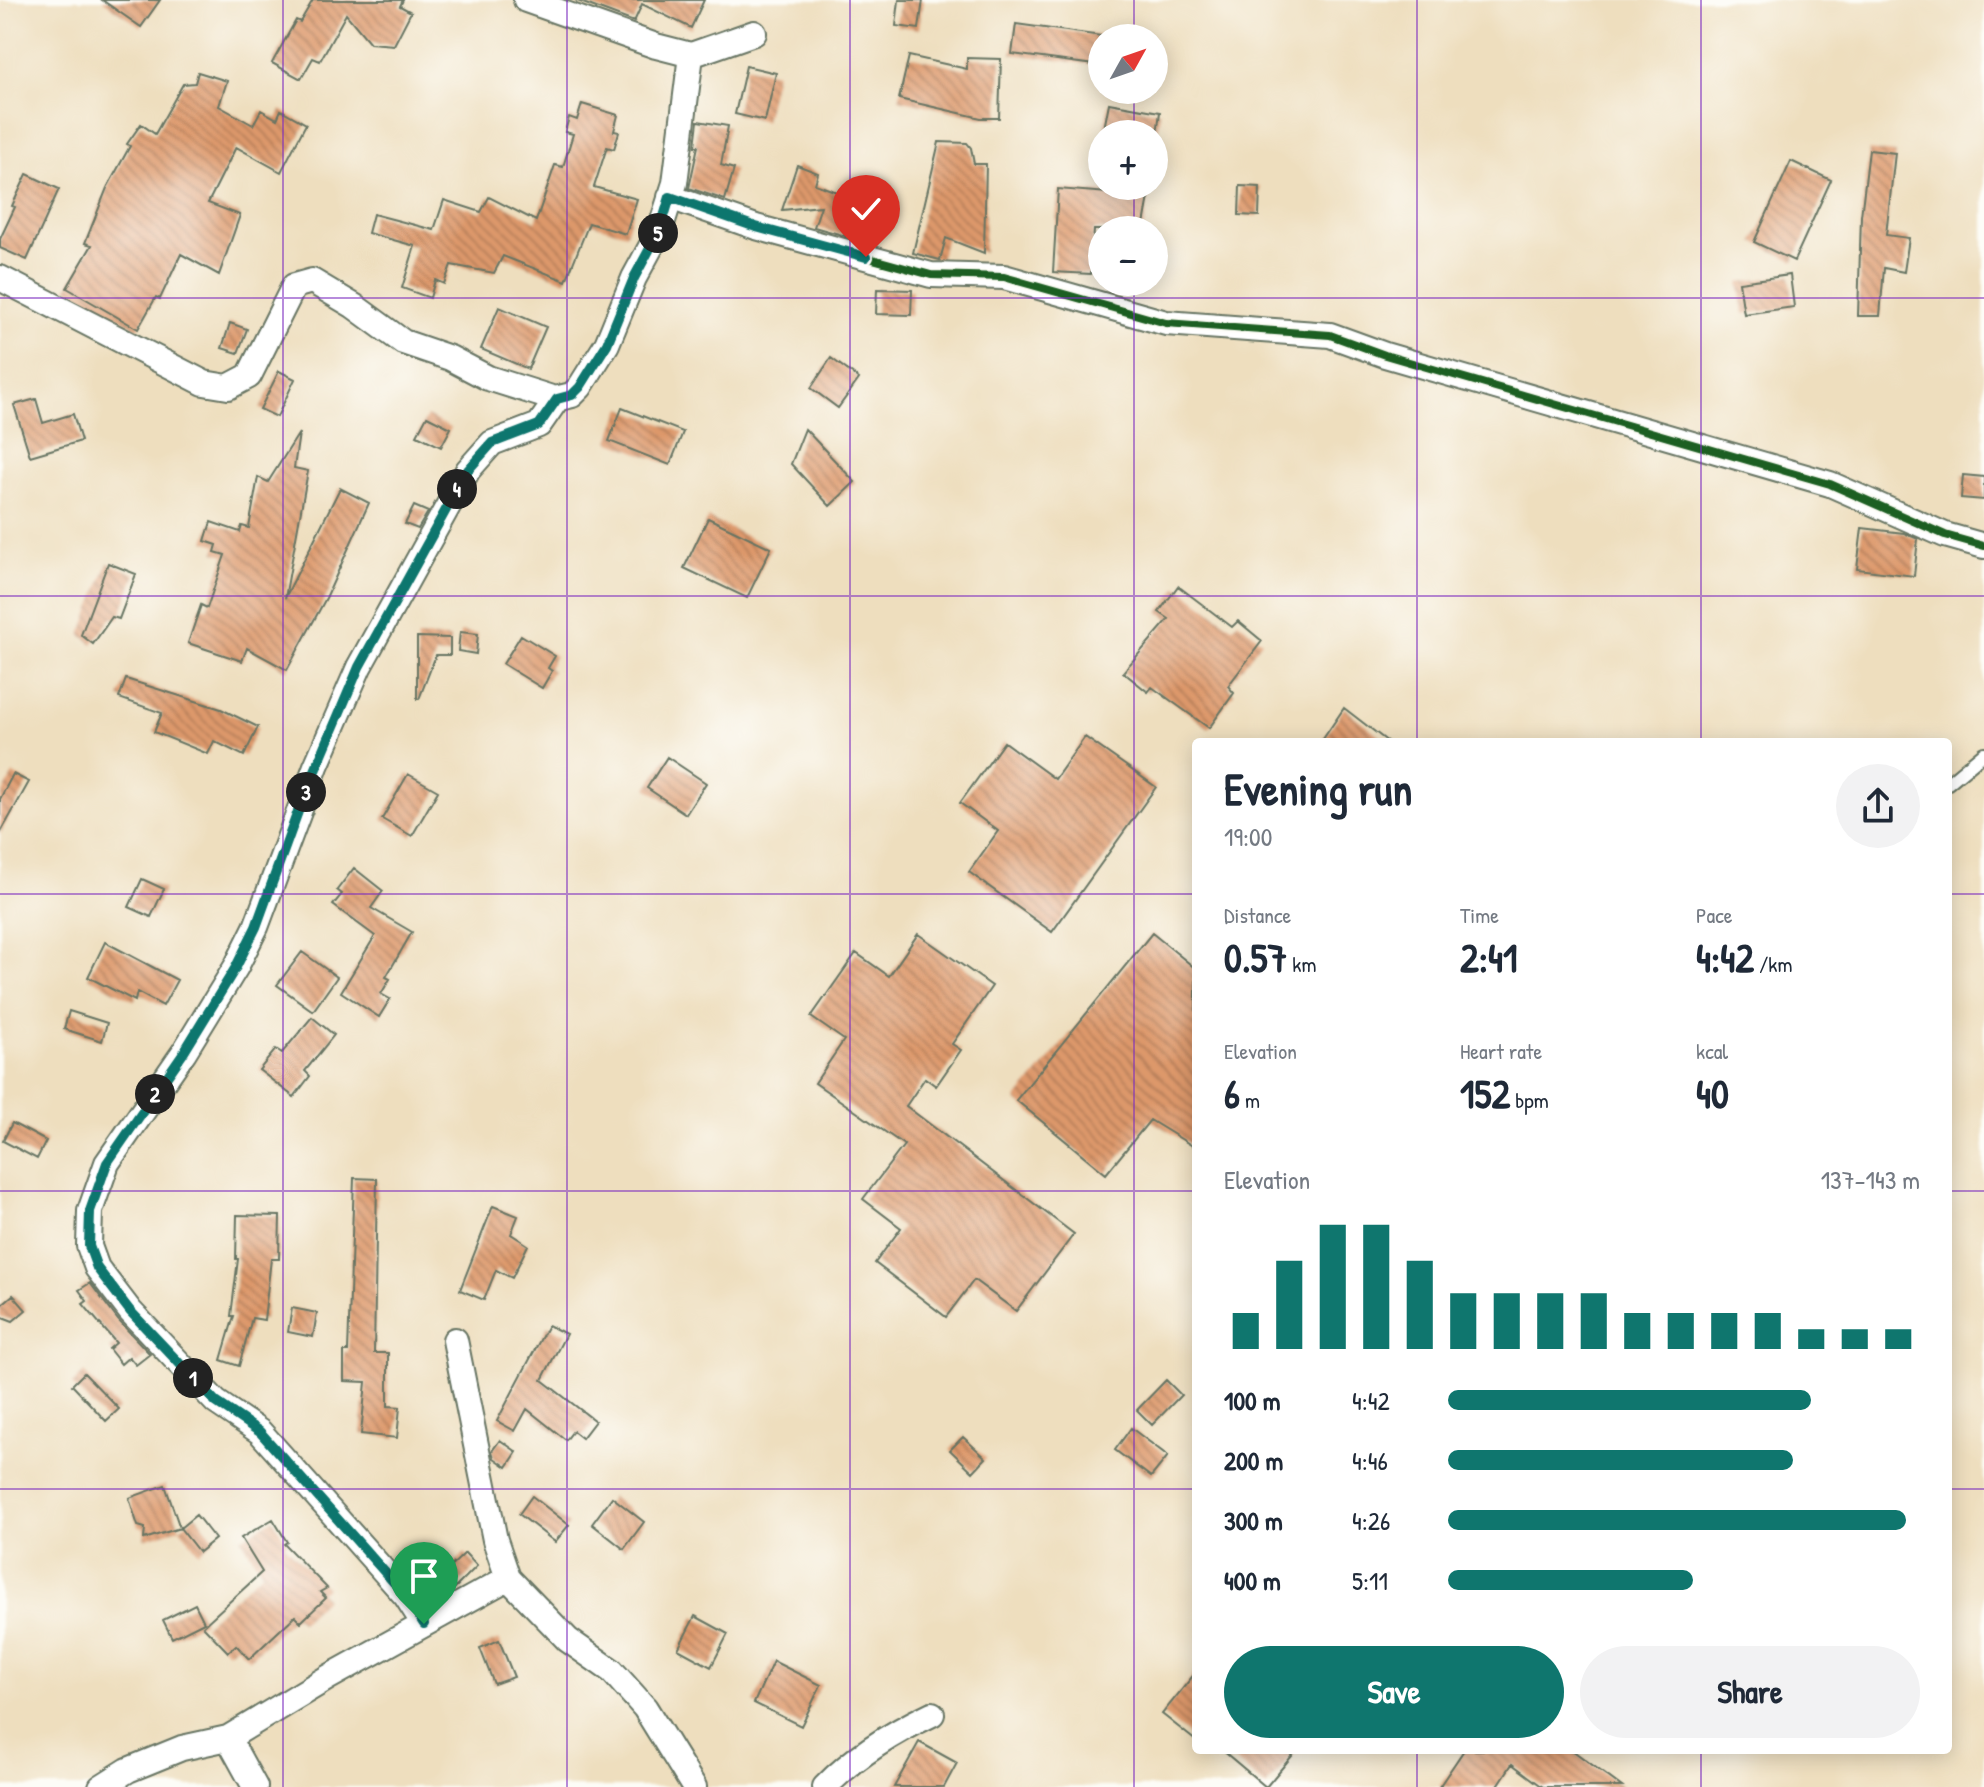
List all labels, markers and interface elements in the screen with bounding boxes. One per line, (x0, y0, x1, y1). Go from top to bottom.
north arrow (1088, 24, 1168, 104)
map controls (1088, 24, 1168, 296)
button: + (1088, 120, 1168, 200)
pin (832, 175, 900, 257)
icon: check (844, 187, 888, 231)
pin: 5 (638, 213, 678, 253)
button: − (1088, 216, 1168, 296)
text: 5 (653, 218, 663, 248)
pin: 4 (437, 469, 477, 509)
text: 4 (453, 474, 461, 504)
text: Evening run (1224, 759, 1412, 819)
button: share (1836, 764, 1920, 848)
pin: 3 (286, 772, 326, 812)
text: 3 (301, 777, 311, 807)
text: 19:00 (1224, 819, 1272, 854)
text: Distance (1224, 900, 1291, 930)
text: Time (1460, 900, 1499, 930)
text: Pace (1696, 900, 1733, 930)
text: 0.57 (1224, 930, 1287, 984)
text: 2:41 (1460, 930, 1518, 984)
text: 4:42 (1696, 930, 1754, 984)
text: km (1287, 949, 1316, 979)
text: /km (1754, 949, 1792, 979)
text: Elevation (1224, 1036, 1297, 1066)
text: Heart rate (1460, 1036, 1542, 1066)
text: kcal (1696, 1036, 1728, 1066)
text: 6 (1224, 1066, 1240, 1120)
text: 152 (1460, 1066, 1510, 1120)
text: 40 (1696, 1066, 1729, 1120)
pin: 2 (135, 1074, 175, 1114)
text: 2 (150, 1079, 160, 1109)
text: m (1240, 1085, 1260, 1115)
text: bpm (1510, 1085, 1549, 1115)
text: Elevation (1224, 1162, 1310, 1197)
text: 137–143 m (1821, 1162, 1920, 1197)
pin: 1 (173, 1358, 213, 1398)
text: 1 (189, 1363, 197, 1393)
text: 100 m (1224, 1383, 1280, 1418)
text: 4:42 (1352, 1383, 1390, 1418)
text: 200 m (1224, 1443, 1283, 1478)
text: 4:46 (1352, 1443, 1388, 1478)
text: 300 m (1224, 1503, 1283, 1538)
text: 4:26 (1352, 1503, 1390, 1538)
pin (390, 1542, 458, 1624)
icon: arrive (402, 1554, 446, 1598)
text: 400 m (1224, 1563, 1281, 1598)
text: 5:11 (1352, 1563, 1388, 1598)
button: Save (1224, 1646, 1564, 1738)
button: Share (1580, 1646, 1920, 1738)

